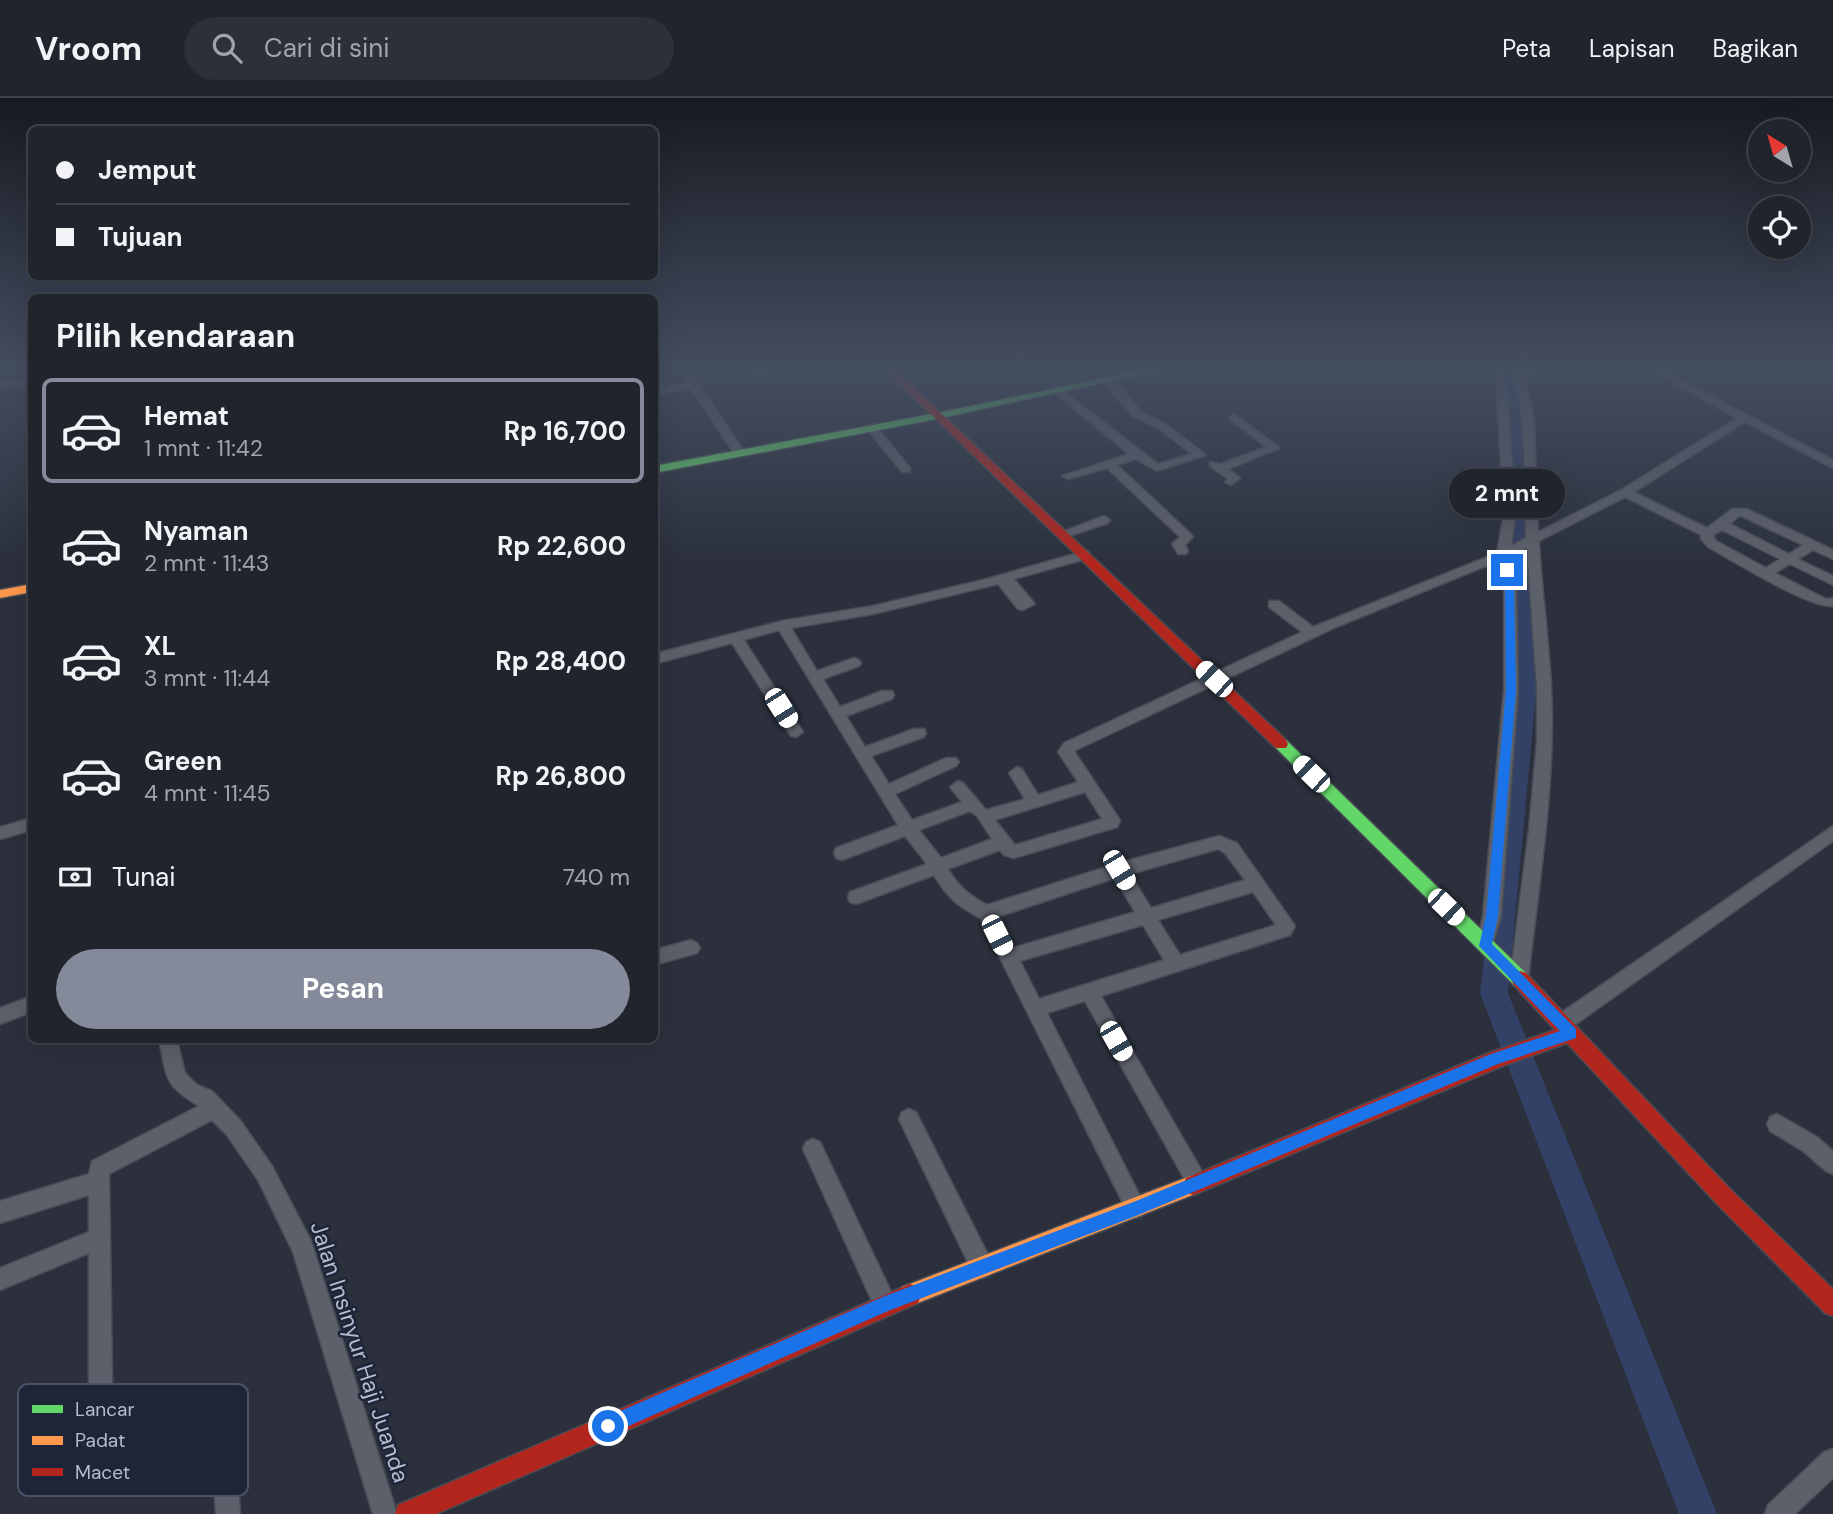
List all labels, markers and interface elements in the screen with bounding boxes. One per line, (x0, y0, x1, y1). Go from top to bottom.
search box (184, 17, 674, 80)
text: Vroom (35, 27, 142, 70)
icon: search (208, 29, 246, 67)
text: Cari di sini (264, 31, 390, 65)
text: Peta (1502, 33, 1551, 64)
text: Lapisan (1589, 33, 1674, 64)
text: Bagikan (1712, 33, 1798, 64)
north arrow (1748, 119, 1811, 182)
map controls (1748, 119, 1811, 259)
text: Jemput (98, 153, 197, 187)
button: locate (1748, 196, 1811, 259)
text: Tujuan (98, 220, 183, 254)
text: Pilih kendaraan (56, 315, 295, 357)
icon: car (60, 399, 123, 462)
text: Hemat (144, 399, 229, 433)
text: Rp 16,700 (504, 414, 626, 448)
text: 1 mnt · 11:42 (144, 433, 263, 463)
callout: 2 mnt (1449, 468, 1565, 518)
text: 2 mnt (1475, 478, 1539, 508)
icon: car (60, 514, 123, 577)
text: Nyaman (144, 514, 249, 548)
text: Rp 22,600 (497, 529, 626, 563)
text: 2 mnt · 11:43 (144, 548, 269, 578)
route end (1491, 554, 1523, 586)
icon: car (60, 629, 123, 692)
text: XL (144, 629, 176, 663)
text: Rp 28,400 (495, 644, 626, 678)
car (1192, 657, 1237, 701)
text: 3 mnt · 11:44 (144, 663, 270, 693)
car (761, 685, 802, 731)
icon: car (60, 744, 123, 807)
text: Green (144, 744, 222, 778)
car (1289, 752, 1334, 796)
text: Rp 26,800 (496, 759, 626, 793)
text: 4 mnt · 11:45 (144, 778, 271, 808)
car (1100, 847, 1139, 893)
icon: cash (56, 858, 94, 896)
text: Tunai (112, 860, 176, 894)
text: 740 m (563, 862, 630, 892)
car (1424, 885, 1469, 929)
car (979, 912, 1016, 958)
button: Pesan (56, 949, 630, 1029)
car (1097, 1018, 1136, 1064)
street label: Jalan Insinyur Haji Juanda (304, 1218, 416, 1486)
legend (18, 1384, 248, 1496)
text: Lancar (75, 1397, 135, 1422)
route start (592, 1410, 624, 1442)
text: Padat (75, 1428, 125, 1453)
text: Macet (75, 1460, 130, 1485)

